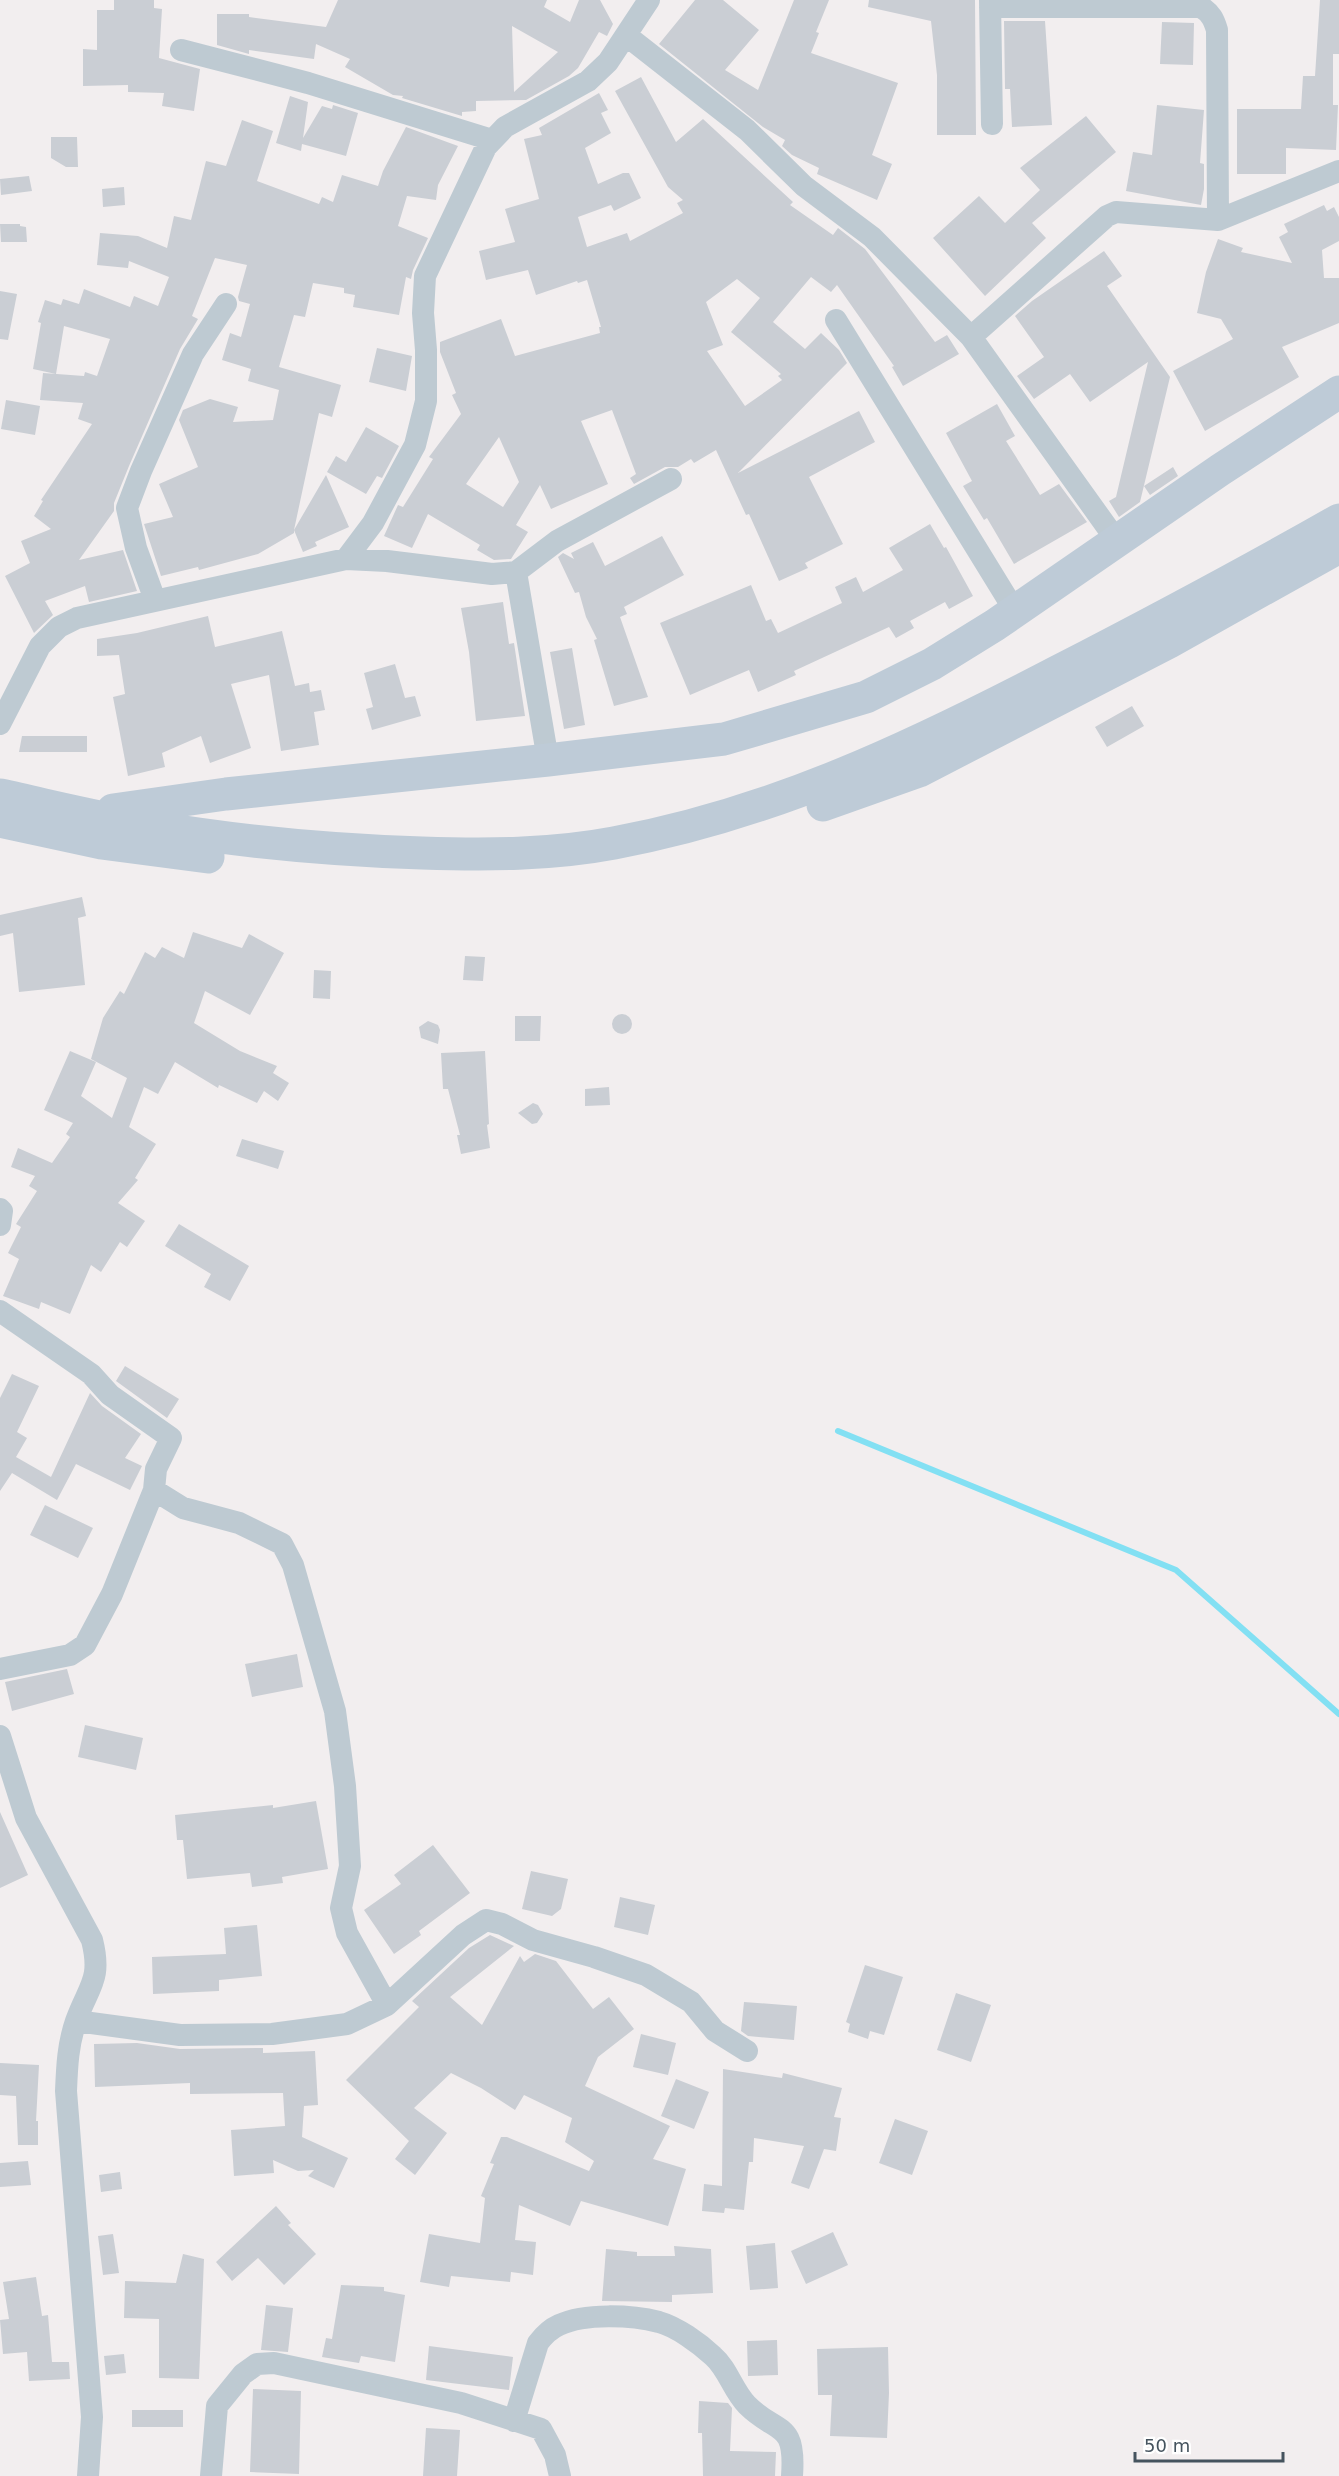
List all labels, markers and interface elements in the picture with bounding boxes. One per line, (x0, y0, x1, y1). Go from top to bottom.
scale bar (1135, 2425, 1284, 2463)
text: 50 m (1144, 2435, 1190, 2456)

